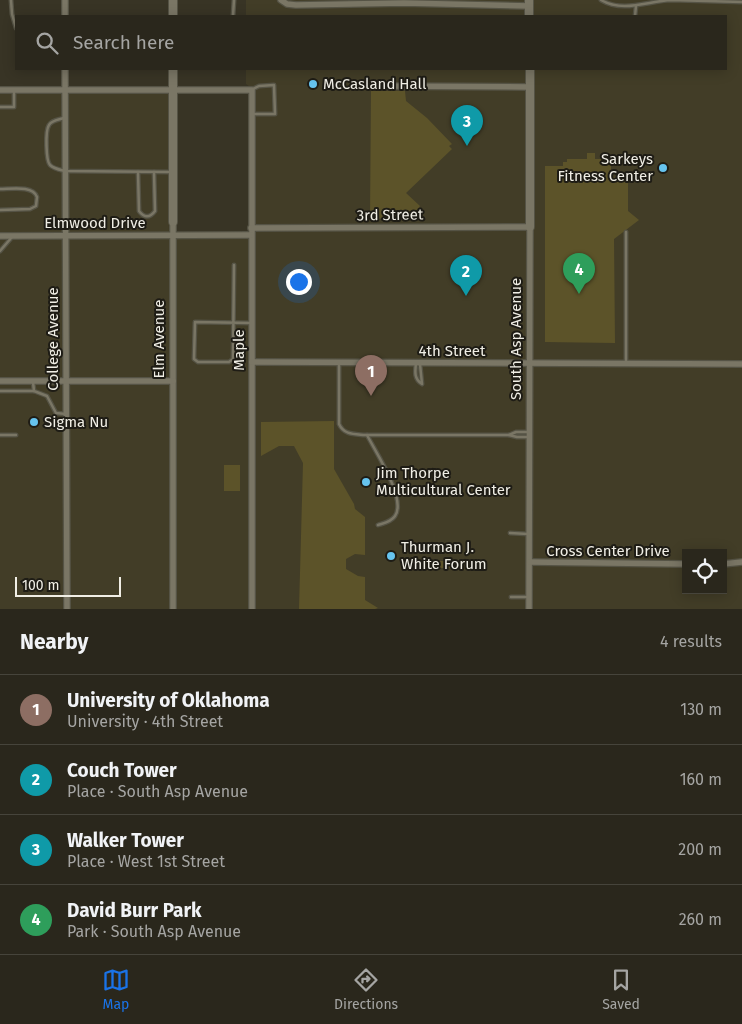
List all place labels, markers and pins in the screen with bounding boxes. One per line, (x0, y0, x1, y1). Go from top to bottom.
place label: McCasland Hall (323, 75, 427, 93)
marker: McCasland Hall (307, 78, 319, 90)
pin: 3 (451, 105, 483, 146)
place label: Sarkeys Fitness Center (557, 150, 653, 185)
marker: Sarkeys Fitness Center (657, 162, 669, 174)
pin: 4 (563, 253, 595, 294)
pin: 2 (450, 255, 482, 296)
pin: 1 (355, 355, 387, 396)
place label: Sigma Nu (44, 413, 108, 431)
marker: Sigma Nu (28, 416, 40, 428)
place label: Jim Thorpe Multicultural Center (376, 464, 511, 499)
marker: Jim Thorpe Multicultural Center (360, 476, 372, 488)
place label: Thurman J. White Forum (401, 538, 487, 573)
marker: Thurman J. White Forum (385, 550, 397, 562)

